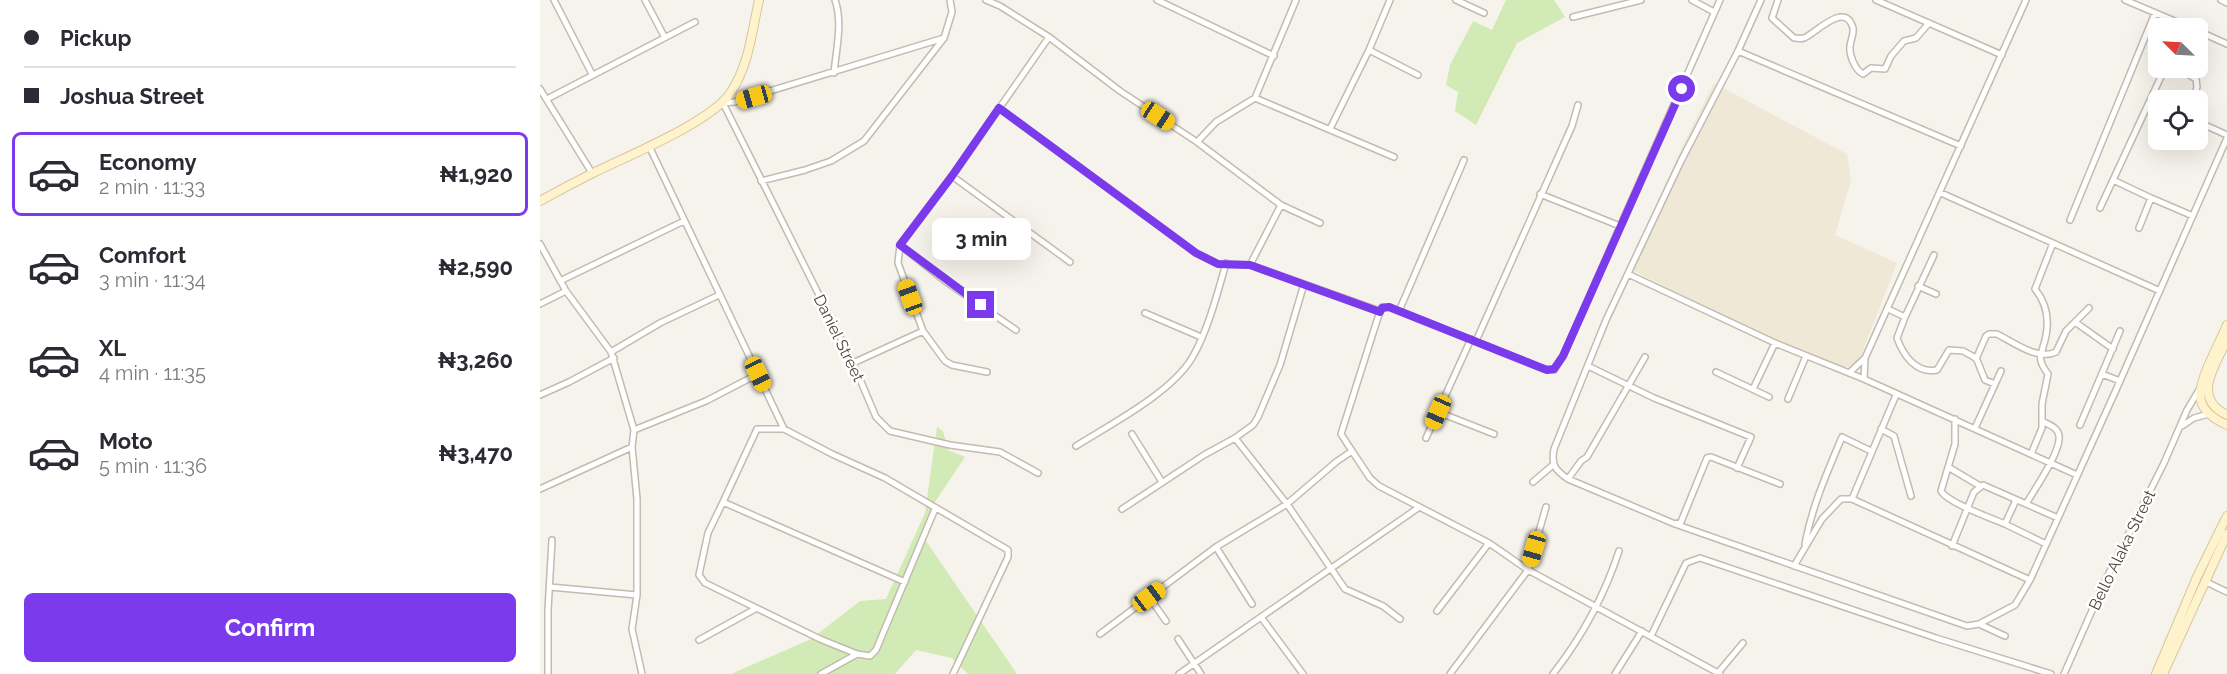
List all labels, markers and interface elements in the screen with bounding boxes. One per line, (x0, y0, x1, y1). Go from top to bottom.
north arrow (2148, 18, 2208, 78)
map controls (2148, 18, 2208, 150)
text: Pickup (60, 25, 132, 51)
route start (1668, 75, 1695, 102)
text: Joshua Street (60, 83, 204, 109)
car (734, 83, 774, 111)
button: locate (2148, 90, 2208, 150)
car (1138, 99, 1178, 133)
icon: car (27, 147, 81, 201)
text: Economy (99, 149, 197, 175)
text: ₦1,920 (439, 161, 513, 187)
text: 2 min · 11:33 (99, 175, 205, 199)
callout: 3 min (932, 218, 1030, 260)
text: 3 min (956, 227, 1007, 251)
icon: car (27, 240, 81, 294)
text: Comfort (99, 242, 186, 268)
text: ₦2,590 (438, 254, 513, 280)
text: 3 min · 11:34 (99, 268, 206, 292)
car (895, 277, 925, 317)
street label: Daniel Street (810, 291, 869, 385)
route end (967, 291, 994, 318)
icon: car (27, 333, 81, 387)
text: XL (99, 335, 126, 361)
text: ₦3,260 (437, 347, 513, 373)
car (742, 354, 774, 394)
text: 4 min · 11:35 (99, 361, 206, 385)
car (1422, 392, 1454, 432)
icon: car (27, 426, 81, 480)
text: Moto (99, 428, 153, 454)
text: ₦3,470 (438, 440, 513, 466)
text: 5 min · 11:36 (99, 454, 207, 478)
street label: Bello Alaka Street (2085, 486, 2160, 613)
car (1520, 529, 1548, 569)
car (1129, 579, 1169, 615)
button: Confirm (24, 593, 516, 662)

